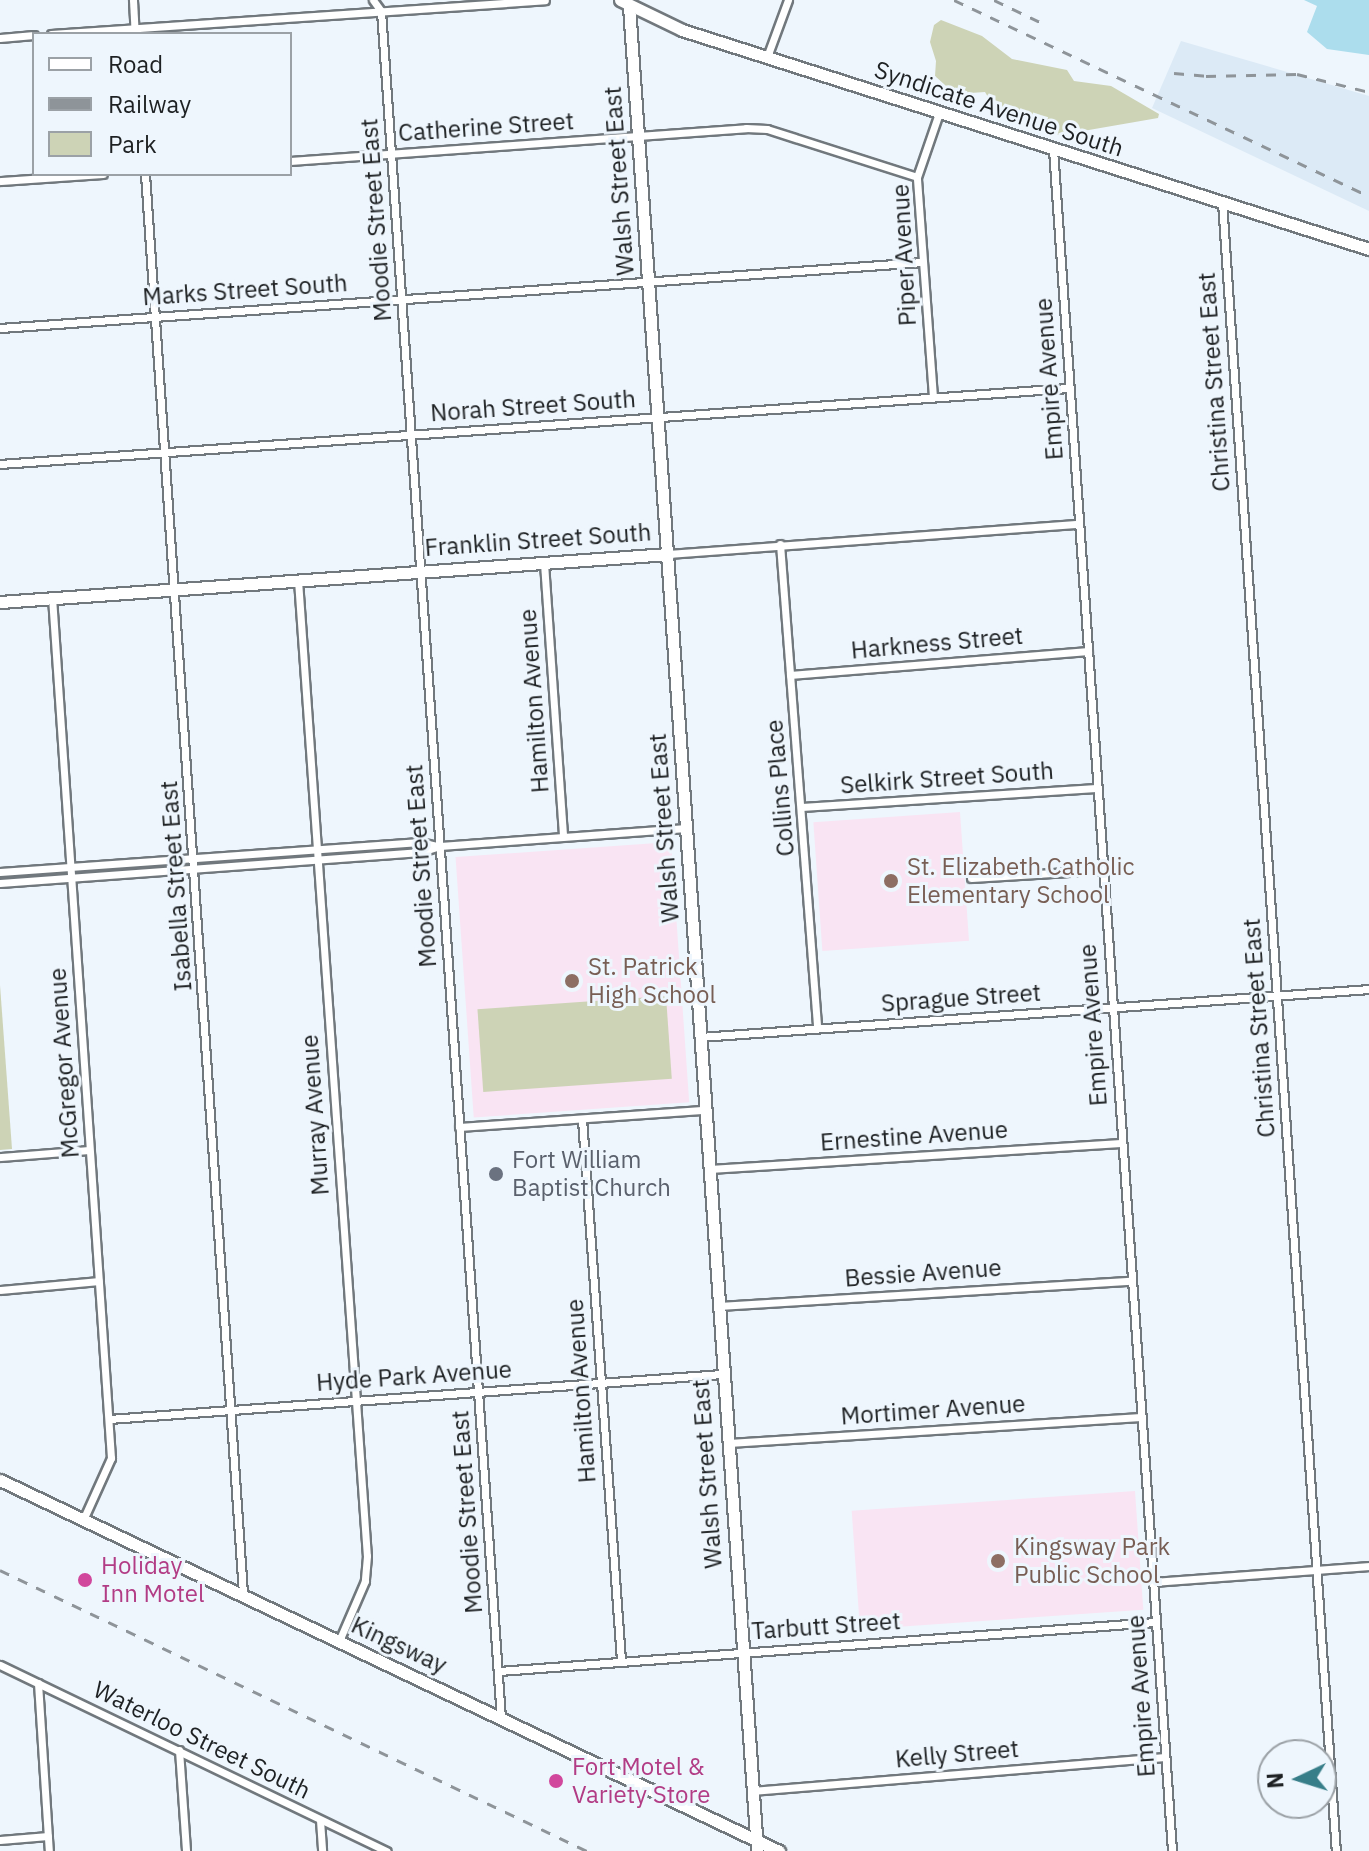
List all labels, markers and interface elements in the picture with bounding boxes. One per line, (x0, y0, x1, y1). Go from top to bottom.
legend (32, 32, 292, 176)
text: Road (108, 48, 163, 80)
street label: Syndicate Avenue South (871, 55, 1127, 163)
street label: Walsh Street East (598, 85, 640, 277)
text: Railway (108, 88, 191, 120)
street label: Catherine Street (397, 106, 575, 148)
street label: Moodie Street East (355, 118, 397, 322)
text: Park (108, 128, 157, 160)
street label: Piper Avenue (886, 183, 922, 327)
street label: Marks Street South (142, 268, 348, 312)
street label: Christina Street East (1192, 271, 1236, 493)
street label: Empire Avenue (1029, 297, 1069, 461)
street label: Norah Street South (429, 384, 637, 428)
street label: Franklin Street South (424, 518, 652, 562)
street label: Hamilton Avenue (513, 608, 555, 794)
street label: Harkness Street (850, 621, 1024, 665)
street label: Collins Place (760, 718, 800, 858)
street label: Walsh Street East (643, 732, 685, 924)
street label: Selkirk Street South (839, 756, 1055, 800)
street label: Moodie Street East (400, 764, 442, 968)
street label: Isabella Street East (154, 780, 198, 992)
place label: St. Elizabeth Catholic Elementary School (907, 853, 1135, 909)
marker: St. Elizabeth Catholic Elementary School (882, 872, 900, 890)
street label: Christina Street East (1237, 917, 1281, 1139)
street label: Empire Avenue (1073, 943, 1113, 1107)
place label: St. Patrick High School (588, 953, 716, 1009)
street label: McGregor Avenue (43, 967, 85, 1159)
marker: St. Patrick High School (563, 972, 581, 990)
street label: Sprague Street (880, 978, 1042, 1018)
street label: Murray Avenue (295, 1034, 335, 1196)
street label: Ernestine Avenue (819, 1115, 1009, 1157)
place label: Fort William Baptist Church (512, 1146, 671, 1202)
marker: Fort William Baptist Church (487, 1165, 505, 1183)
street label: Bessie Avenue (844, 1253, 1002, 1293)
street label: Hamilton Avenue (560, 1298, 602, 1484)
street label: Hyde Park Avenue (315, 1355, 513, 1397)
street label: Walsh Street East (686, 1378, 728, 1570)
street label: Mortimer Avenue (840, 1389, 1026, 1431)
street label: Moodie Street East (446, 1410, 488, 1614)
place label: Kingsway Park Public School (1014, 1533, 1170, 1589)
place label: Holiday Inn Motel (101, 1552, 204, 1608)
marker: Kingsway Park Public School (989, 1552, 1007, 1570)
marker: Holiday Inn Motel (76, 1571, 94, 1589)
street label: Tarbutt Street (751, 1606, 901, 1646)
street label: Kingsway (347, 1610, 451, 1680)
street label: Empire Avenue (1121, 1614, 1161, 1778)
street label: Waterloo Street South (89, 1675, 315, 1805)
street label: Kelly Street (894, 1734, 1020, 1774)
north arrow (1257, 1739, 1337, 1819)
place label: Fort Motel & Variety Store (572, 1753, 710, 1809)
marker: Fort Motel & Variety Store (547, 1772, 565, 1790)
text: N (1260, 1772, 1290, 1790)

